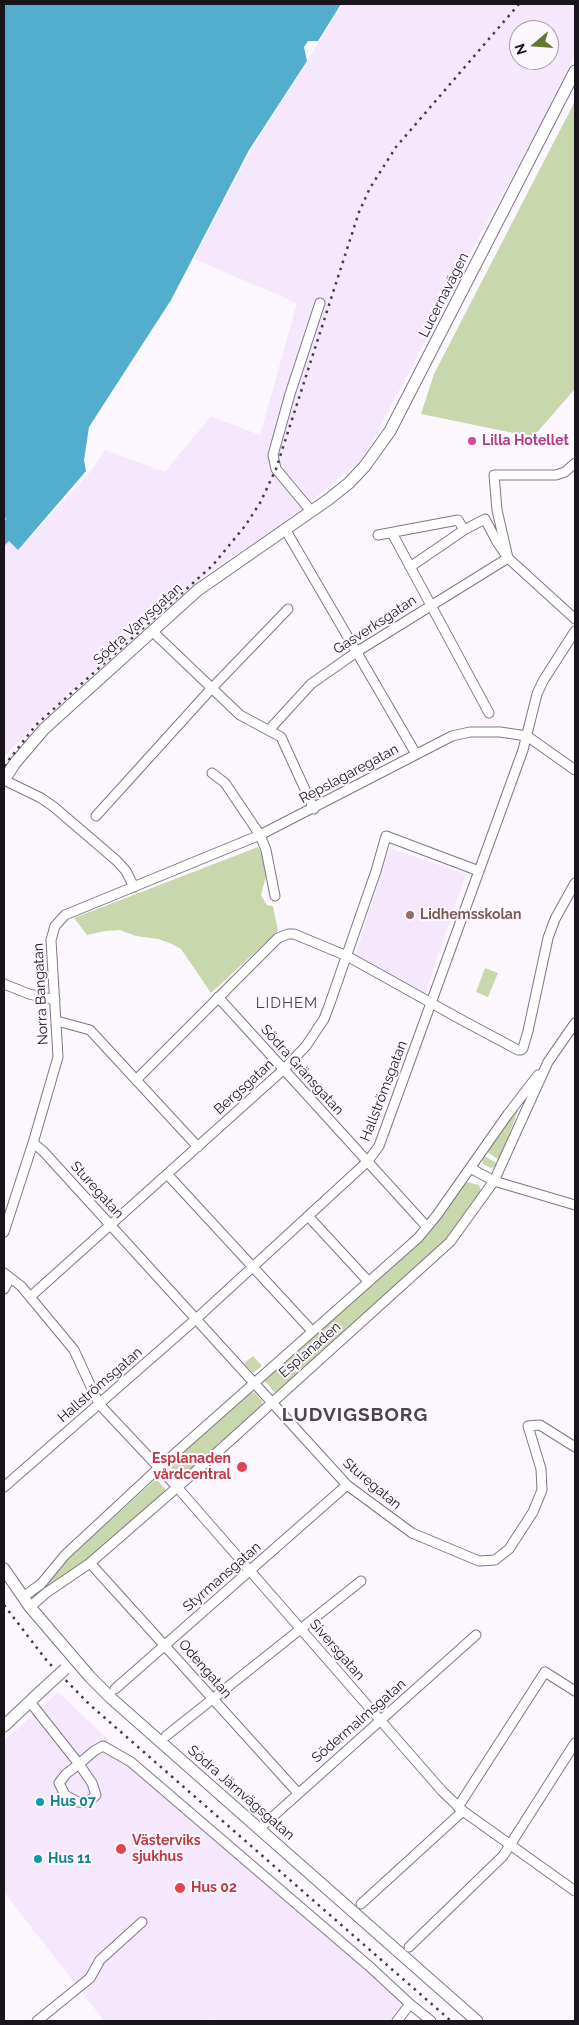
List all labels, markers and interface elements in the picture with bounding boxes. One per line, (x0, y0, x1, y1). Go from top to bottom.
north arrow (509, 20, 559, 70)
text: N (511, 42, 530, 57)
street label: Lucernavägen (415, 250, 473, 340)
place label: Lilla Hotellet (482, 433, 569, 449)
marker: Lilla Hotellet (466, 435, 478, 447)
street label: Södra Varvsgatan (90, 580, 186, 668)
street label: Gasverksgatan (330, 592, 420, 658)
street label: Repslagaregatan (297, 741, 401, 807)
place label: Lidhemsskolan (420, 907, 521, 923)
marker: Lidhemsskolan (404, 909, 416, 921)
street label: Norra Bangatan (30, 943, 52, 1045)
district label: LIDHEM (255, 994, 319, 1012)
street label: Södra Gränsgatan (257, 1021, 347, 1119)
street label: Hallströmsgatan (357, 1038, 411, 1144)
street label: Bergsgatan (211, 1056, 277, 1118)
street label: Sturegatan (67, 1158, 127, 1222)
street label: Esplanaden (276, 1319, 344, 1381)
street label: Hallströmsgatan (54, 1344, 146, 1426)
district label: LUDVIGSBORG (280, 1404, 430, 1426)
place label: Esplanaden vårdcentral (152, 1451, 231, 1484)
street label: Sturegatan (339, 1455, 405, 1513)
marker: Esplanaden vårdcentral (235, 1460, 249, 1474)
street label: Styrmansgatan (180, 1539, 264, 1615)
street label: Siversgatan (306, 1616, 368, 1684)
street label: Odengatan (175, 1636, 235, 1702)
street label: Södermalmsgatan (308, 1676, 410, 1766)
street label: Södra Järnvägsgatan (184, 1742, 298, 1844)
place label: Hus 07 (50, 1794, 96, 1810)
marker: Hus 07 (34, 1796, 46, 1808)
place label: Västerviks sjukhus (132, 1833, 201, 1865)
marker: Västerviks sjukhus (114, 1842, 128, 1856)
place label: Hus 11 (48, 1851, 91, 1867)
marker: Hus 11 (32, 1853, 44, 1865)
place label: Hus 02 (191, 1880, 237, 1896)
marker: Hus 02 (173, 1881, 187, 1895)

